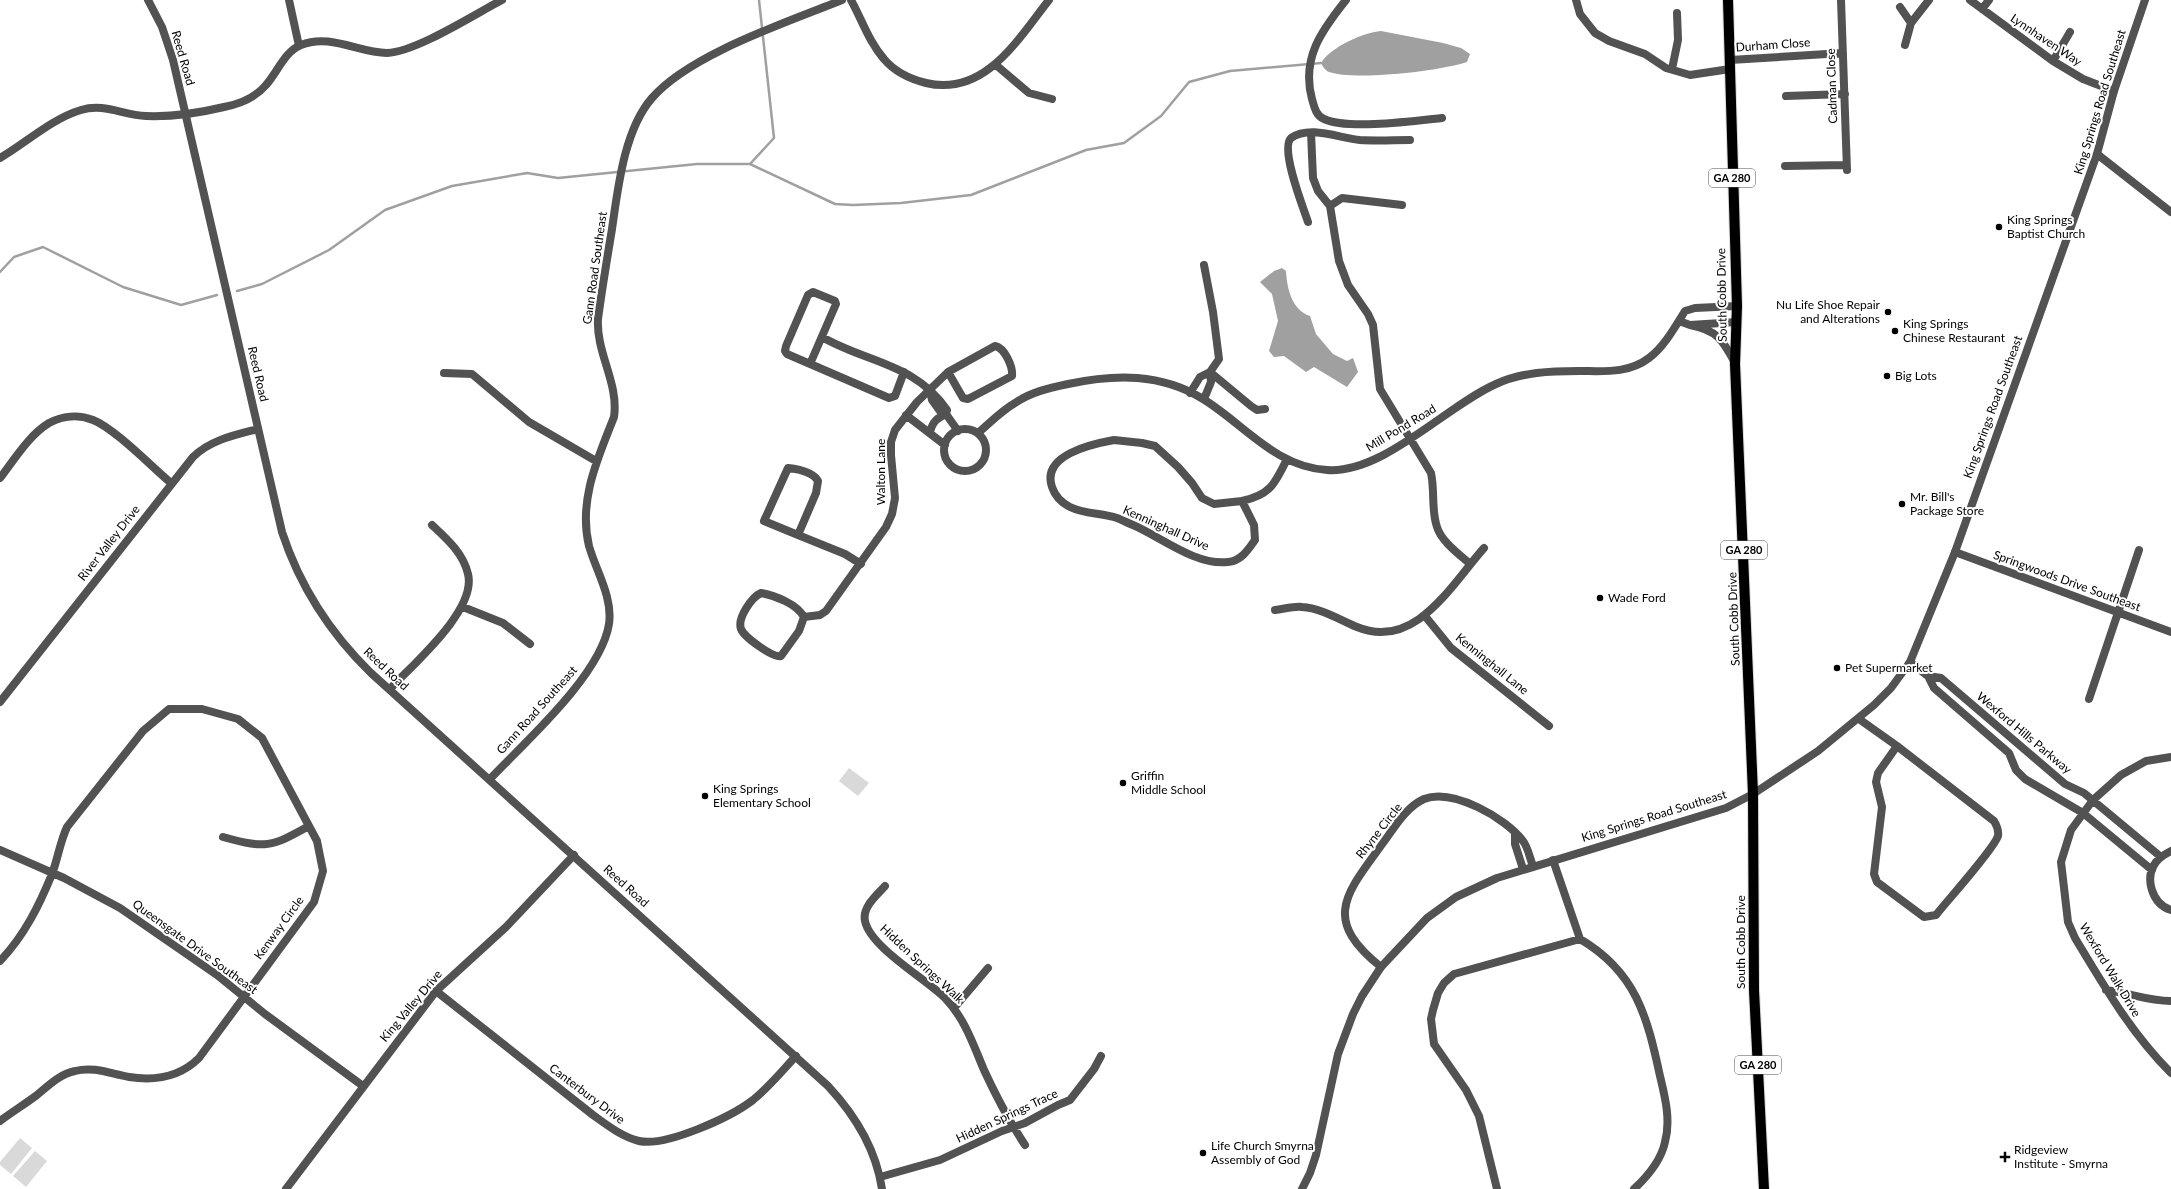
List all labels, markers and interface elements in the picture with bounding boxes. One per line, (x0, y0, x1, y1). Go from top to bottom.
street label: Lynnhaven Way (2008, 10, 2085, 69)
street label: King Springs Road Southeast (2070, 27, 2129, 176)
street label: Reed Road (169, 29, 198, 87)
street label: Durham Close (1735, 34, 1811, 55)
street label: Cadman Close (1823, 48, 1840, 124)
road number: GA 280 (1709, 169, 1755, 187)
street label: Gann Road Southeast (579, 210, 610, 325)
place label: King Springs Baptist Church (2007, 212, 2085, 241)
marker: King Springs Baptist Church (1994, 222, 2004, 232)
street label: South Cobb Drive (1713, 248, 1730, 342)
place label: Nu Life Shoe Repair and Alterations (1776, 297, 1881, 326)
marker: Nu Life Shoe Repair and Alterations (1883, 307, 1893, 317)
place label: King Springs Chinese Restaurant (1903, 316, 2006, 345)
marker: King Springs Chinese Restaurant (1890, 326, 1900, 336)
street label: King Springs Road Southeast (1960, 333, 2026, 480)
street label: Reed Road (245, 345, 272, 403)
place label: Big Lots (1895, 368, 1937, 383)
marker: Big Lots (1882, 371, 1892, 381)
street label: Mill Pond Road (1363, 401, 1439, 454)
street label: Walton Lane (873, 439, 888, 505)
place label: Mr. Bill's Package Store (1910, 489, 1984, 518)
marker: Mr. Bill's Package Store (1897, 499, 1907, 509)
street label: River Valley Drive (74, 502, 143, 584)
street label: Kenninghall Drive (1121, 502, 1212, 553)
road number: GA 280 (1721, 541, 1767, 559)
street label: Springwoods Drive Southeast (1991, 547, 2144, 614)
street label: South Cobb Drive (1724, 572, 1743, 666)
place label: Wade Ford (1608, 590, 1666, 605)
marker: Wade Ford (1595, 593, 1605, 603)
street label: Kenninghall Lane (1453, 630, 1532, 698)
street label: Reed Road (361, 644, 412, 693)
place label: Pet Supermarket (1845, 660, 1933, 675)
street label: Gann Road Southeast (493, 662, 581, 757)
marker: Pet Supermarket (1832, 663, 1842, 673)
street label: Wexford Hills Parkway (1974, 688, 2075, 777)
place label: Griffin Middle School (1131, 768, 1206, 797)
marker: Griffin Middle School (1118, 778, 1128, 788)
place label: King Springs Elementary School (713, 781, 811, 810)
street label: King Springs Road Southeast (1580, 786, 1729, 845)
marker: King Springs Elementary School (700, 791, 710, 801)
street label: Rhyne Circle (1352, 800, 1405, 861)
street label: Reed Road (600, 861, 652, 910)
street label: Kenway Circle (251, 893, 307, 962)
street label: South Cobb Drive (1733, 895, 1748, 989)
street label: Queensgate Drive Southeast (130, 896, 261, 997)
street label: Wexford Walk Drive (2076, 920, 2144, 1019)
street label: Hidden Springs Walk (877, 921, 968, 1007)
street label: King Valley Drive (376, 967, 445, 1045)
road number: GA 280 (1735, 1056, 1781, 1074)
street label: Canterbury Drive (546, 1060, 628, 1127)
street label: Hidden Springs Trace (953, 1085, 1060, 1146)
place label: Life Church Smyrna Assembly of God (1211, 1138, 1314, 1167)
place label: Ridgeview Institute - Smyrna (2014, 1142, 2108, 1171)
marker: Life Church Smyrna Assembly of God (1198, 1148, 1208, 1158)
marker: Ridgeview Institute - Smyrna (1999, 1151, 2011, 1163)

